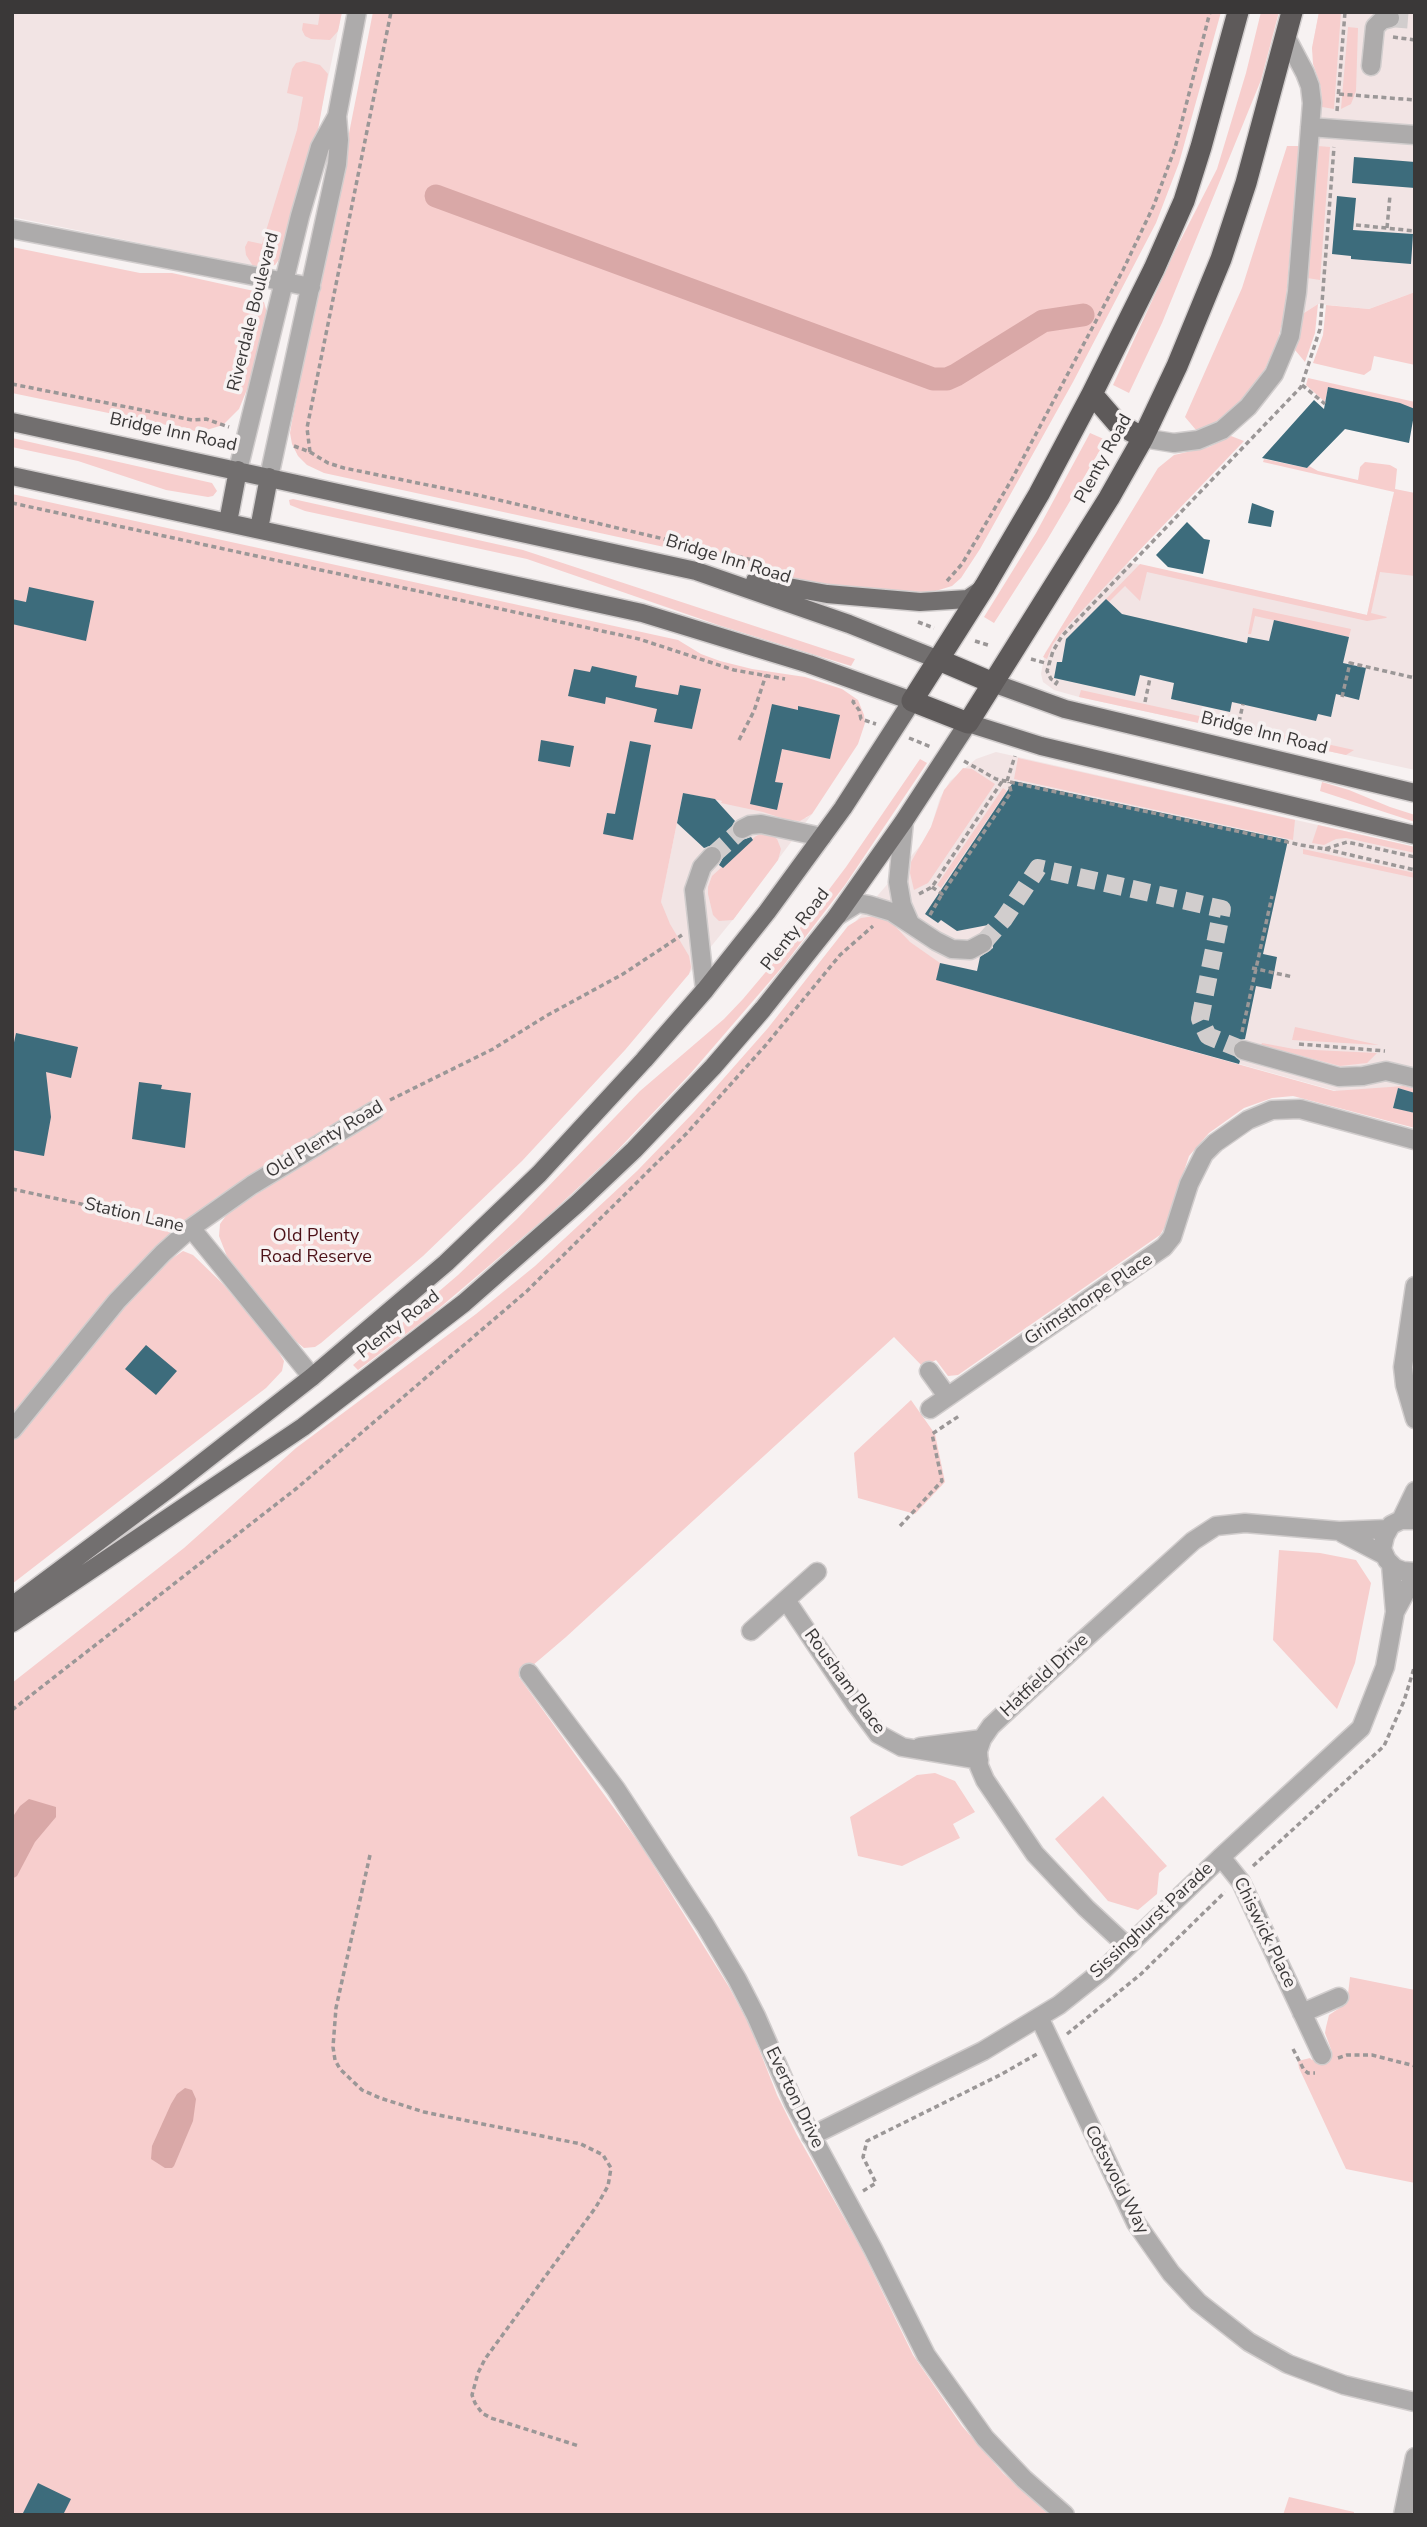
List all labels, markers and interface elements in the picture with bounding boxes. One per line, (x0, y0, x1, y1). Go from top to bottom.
street label: Riverdale Boulevard (224, 230, 284, 394)
street label: Bridge Inn Road (107, 409, 239, 457)
street label: Plenty Road (1071, 411, 1137, 507)
street label: Bridge Inn Road (663, 531, 793, 589)
street label: Bridge Inn Road (1199, 708, 1329, 760)
street label: Plenty Road (757, 885, 835, 975)
street label: Old Plenty Road (263, 1097, 387, 1183)
street label: Station Lane (82, 1194, 186, 1238)
park label: Old Plenty Road Reserve (260, 1226, 372, 1268)
street label: Grimsthorpe Place (1021, 1249, 1157, 1351)
street label: Plenty Road (354, 1286, 444, 1364)
street label: Rousham Place (799, 1625, 889, 1739)
street label: Hatfield Drive (997, 1630, 1093, 1722)
street label: Sissinghurst Parade (1086, 1858, 1218, 1984)
street label: Chiswick Place (1228, 1874, 1300, 1992)
street label: Everton Drive (760, 2044, 828, 2152)
street label: Cotswold Way (1079, 2122, 1153, 2238)

